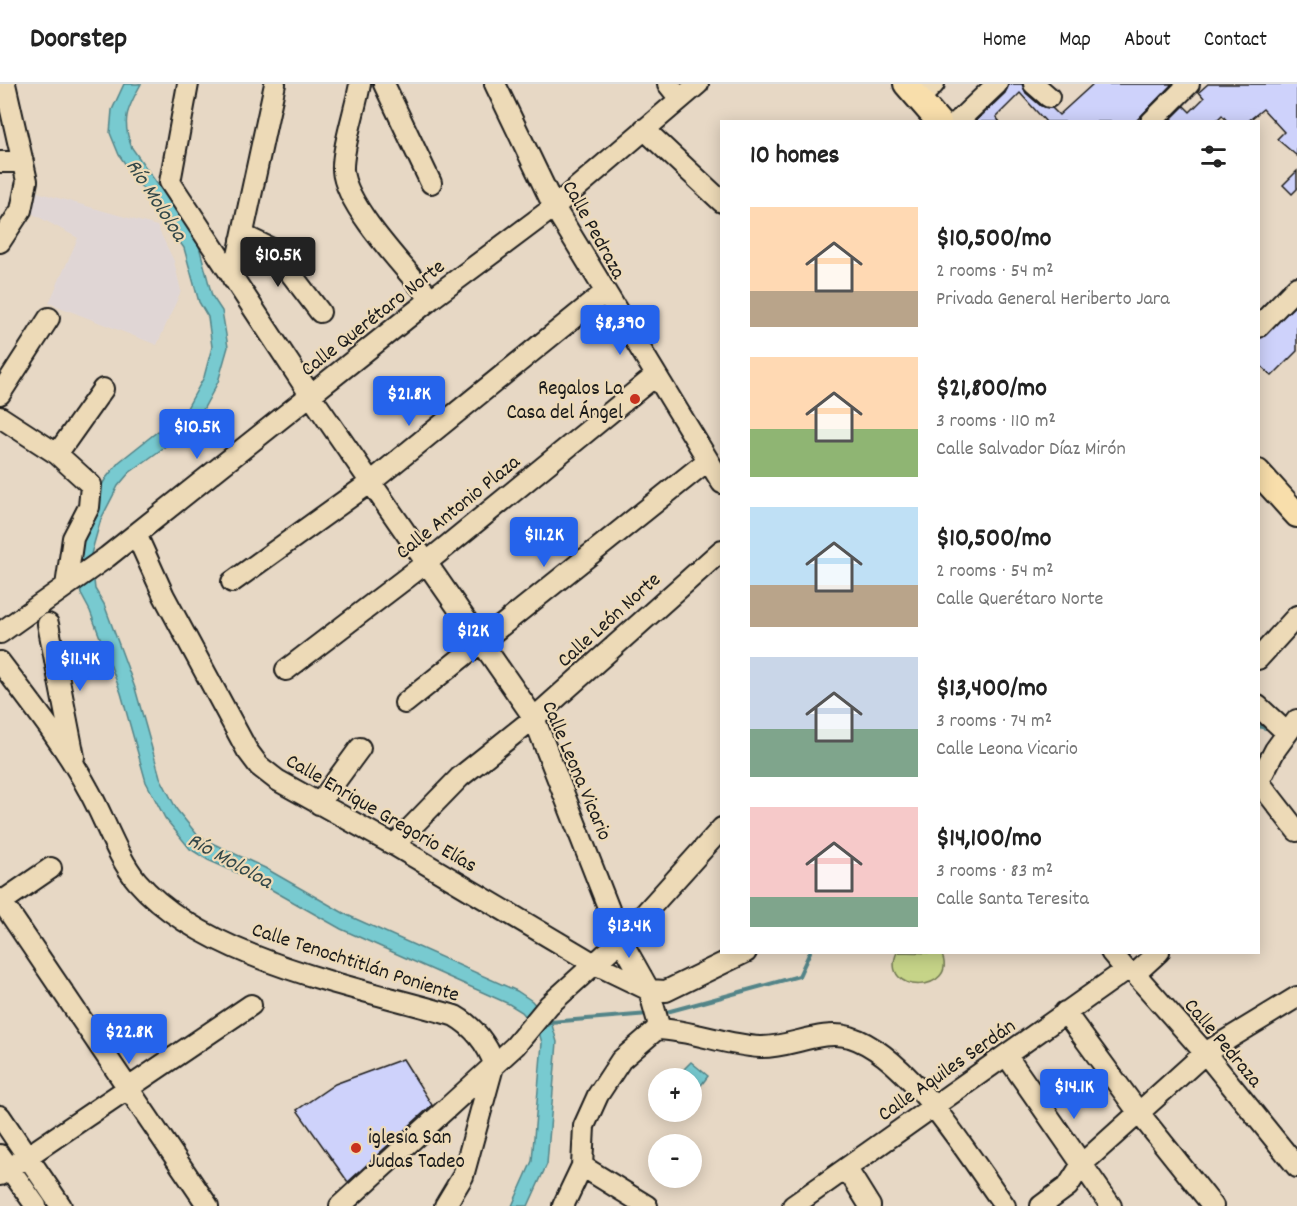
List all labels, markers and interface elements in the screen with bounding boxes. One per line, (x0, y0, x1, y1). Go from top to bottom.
text: Doorstep (30, 21, 127, 61)
text: Home (982, 26, 1026, 56)
text: Map (1059, 26, 1091, 56)
text: About (1124, 26, 1171, 56)
text: Contact (1204, 26, 1267, 56)
text: 10 homes (750, 138, 840, 175)
icon: filters (1197, 140, 1230, 173)
water label: Río Mololoa (117, 154, 194, 250)
street label: Calle Pedraza (553, 176, 632, 286)
text: $10,500/mo (936, 221, 1051, 258)
icon: home (798, 231, 870, 303)
pin: $10.5K (229, 237, 327, 288)
text: $10.5K (254, 242, 302, 270)
street label: Calle Querétaro Norte (295, 253, 452, 385)
text: 2 rooms · 54 m² (936, 258, 1054, 286)
text: Privada General Heriberto Jara (936, 286, 1170, 314)
pin: $8,390 (571, 305, 669, 356)
text: $8,390 (595, 310, 645, 338)
text: $21,800/mo (936, 371, 1047, 408)
place label: Regalos La Casa del Ángel (506, 375, 624, 429)
pin: $21.8K (360, 376, 458, 427)
text: $21.8K (387, 381, 431, 409)
icon: home (798, 381, 870, 453)
marker: Regalos La Casa del Ángel (628, 392, 642, 406)
text: 3 rooms · 110 m² (936, 408, 1056, 436)
pin: $10.5K (148, 409, 246, 460)
text: $10.5K (173, 414, 221, 442)
text: Calle Salvador Díaz Mirón (936, 436, 1126, 464)
street label: Calle Antonio Plaza (390, 448, 528, 568)
pin: $11.2K (495, 517, 593, 568)
text: $10,500/mo (936, 521, 1051, 558)
text: $11.2K (524, 522, 564, 550)
icon: home (798, 531, 870, 603)
text: 2 rooms · 54 m² (936, 558, 1054, 586)
street label: Calle León Norte (551, 566, 669, 676)
text: Calle Querétaro Norte (936, 586, 1103, 614)
pin: $12K (437, 613, 509, 664)
text: $12K (457, 618, 489, 646)
pin: $11.4K (31, 641, 129, 692)
text: $11.4K (60, 646, 100, 674)
text: $13,400/mo (936, 671, 1047, 708)
icon: home (798, 681, 870, 753)
street label: Calle Leona Vicario (532, 697, 618, 846)
text: 3 rooms · 74 m² (936, 708, 1052, 736)
text: Calle Leona Vicario (936, 736, 1078, 764)
street label: Calle Enrique Gregorio Elías (279, 747, 482, 882)
text: $14,100/mo (936, 821, 1041, 858)
water label: Río Mololoa (181, 826, 279, 899)
icon: home (798, 831, 870, 903)
text: 3 rooms · 83 m² (936, 858, 1053, 886)
text: Calle Santa Teresita (936, 886, 1089, 914)
pin: $13.4K (580, 908, 678, 959)
text: $13.4K (607, 913, 651, 941)
street label: Calle Tenochtitlán Poniente (247, 916, 463, 1012)
street label: Calle Pedraza (1175, 993, 1269, 1096)
street label: Calle Aquiles Serdán (873, 1013, 1023, 1130)
pin: $22.8K (80, 1014, 178, 1065)
text: $22.8K (105, 1019, 153, 1047)
map controls (648, 1068, 702, 1188)
button: + (648, 1068, 702, 1122)
pin: $14.1K (1025, 1069, 1123, 1120)
text: $14.1K (1054, 1074, 1094, 1102)
place label: iglesia San Judas Tadeo (368, 1124, 465, 1178)
button: − (648, 1134, 702, 1188)
marker: iglesia San Judas Tadeo (349, 1141, 363, 1155)

